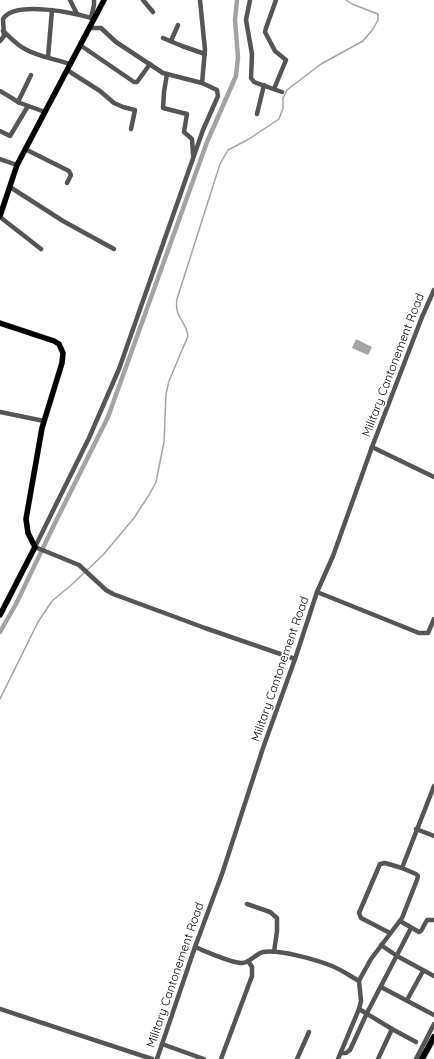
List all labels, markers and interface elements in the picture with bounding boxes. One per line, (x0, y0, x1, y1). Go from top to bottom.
street label: Military Cantonement Road (358, 291, 427, 439)
street label: Military Cantonement Road (248, 594, 311, 743)
street label: Military Cantonement Road (143, 900, 206, 1049)

